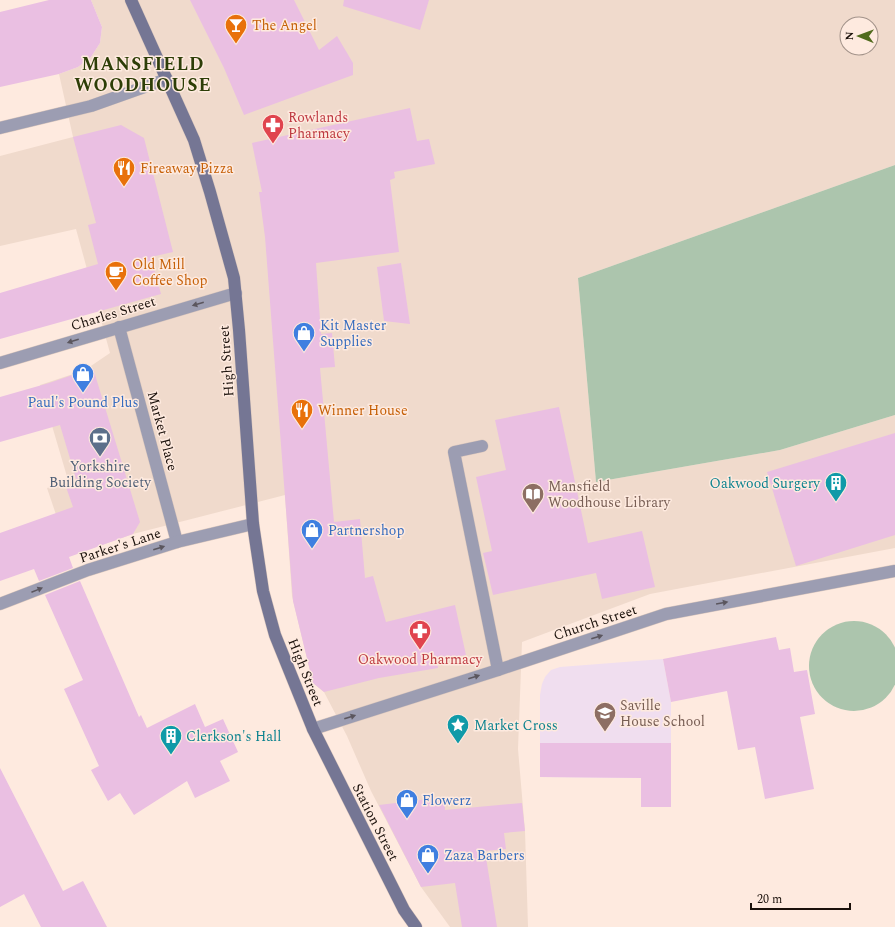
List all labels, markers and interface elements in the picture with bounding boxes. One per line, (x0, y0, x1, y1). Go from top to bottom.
bar icon: The Angel (223, 12, 249, 45)
place label: The Angel (252, 15, 317, 36)
north arrow (839, 16, 879, 56)
text: N (841, 31, 858, 40)
district label: MANSFIELD WOODHOUSE (74, 51, 212, 99)
place label: Rowlands Pharmacy (288, 107, 351, 144)
pharmacy icon: Rowlands Pharmacy (260, 112, 286, 145)
restaurant icon: Fireaway Pizza (111, 155, 137, 188)
place label: Fireaway Pizza (140, 158, 233, 179)
place label: Old Mill Coffee Shop (132, 254, 207, 291)
cafe icon: Old Mill Coffee Shop (103, 259, 129, 292)
street label: Charles Street (68, 291, 158, 336)
one-way arrow (192, 301, 204, 307)
place label: Kit Master Supplies (320, 315, 387, 352)
shop icon: Kit Master Supplies (291, 320, 317, 353)
street label: High Street (214, 324, 239, 397)
one-way arrow (67, 338, 79, 344)
shop icon: Paul's Pound Plus (70, 361, 96, 394)
street label: Market Place (142, 389, 183, 474)
place label: Paul's Pound Plus (27, 392, 139, 413)
restaurant icon: Winner House (289, 397, 315, 430)
place label: Winner House (318, 400, 408, 421)
bank icon: Yorkshire Building Society (87, 425, 113, 458)
place label: Yorkshire Building Society (49, 456, 152, 493)
building icon: Oakwood Surgery (823, 470, 849, 503)
place label: Oakwood Surgery (710, 473, 821, 494)
place label: Mansfield Woodhouse Library (548, 476, 672, 513)
library icon: Mansfield Woodhouse Library (520, 481, 546, 514)
shop icon: Partnershop (299, 517, 325, 550)
place label: Partnershop (328, 520, 404, 541)
street label: Parker's Lane (77, 522, 164, 569)
one-way arrow (154, 544, 166, 550)
one-way arrow (31, 587, 43, 593)
street label: Church Street (551, 599, 640, 646)
one-way arrow (716, 600, 729, 606)
pharmacy icon: Oakwood Pharmacy (407, 618, 433, 651)
one-way arrow (591, 634, 603, 640)
street label: High Street (282, 635, 329, 709)
place label: Oakwood Pharmacy (358, 649, 484, 670)
one-way arrow (468, 674, 480, 680)
place label: Saville House School (620, 695, 705, 732)
school or university icon: Saville House School (592, 700, 618, 733)
place icon: Market Cross (445, 712, 471, 745)
one-way arrow (344, 714, 356, 720)
place label: Market Cross (474, 715, 558, 736)
building icon: Clerkson's Hall (158, 723, 184, 756)
place label: Clerkson's Hall (186, 726, 281, 747)
street label: Station Street (347, 780, 404, 865)
shop icon: Flowerz (394, 787, 420, 820)
place label: Flowerz (422, 790, 472, 811)
shop icon: Zaza Barbers (415, 842, 441, 875)
place label: Zaza Barbers (444, 845, 525, 866)
scale bar (751, 885, 850, 911)
text: 20 m (757, 890, 782, 909)

